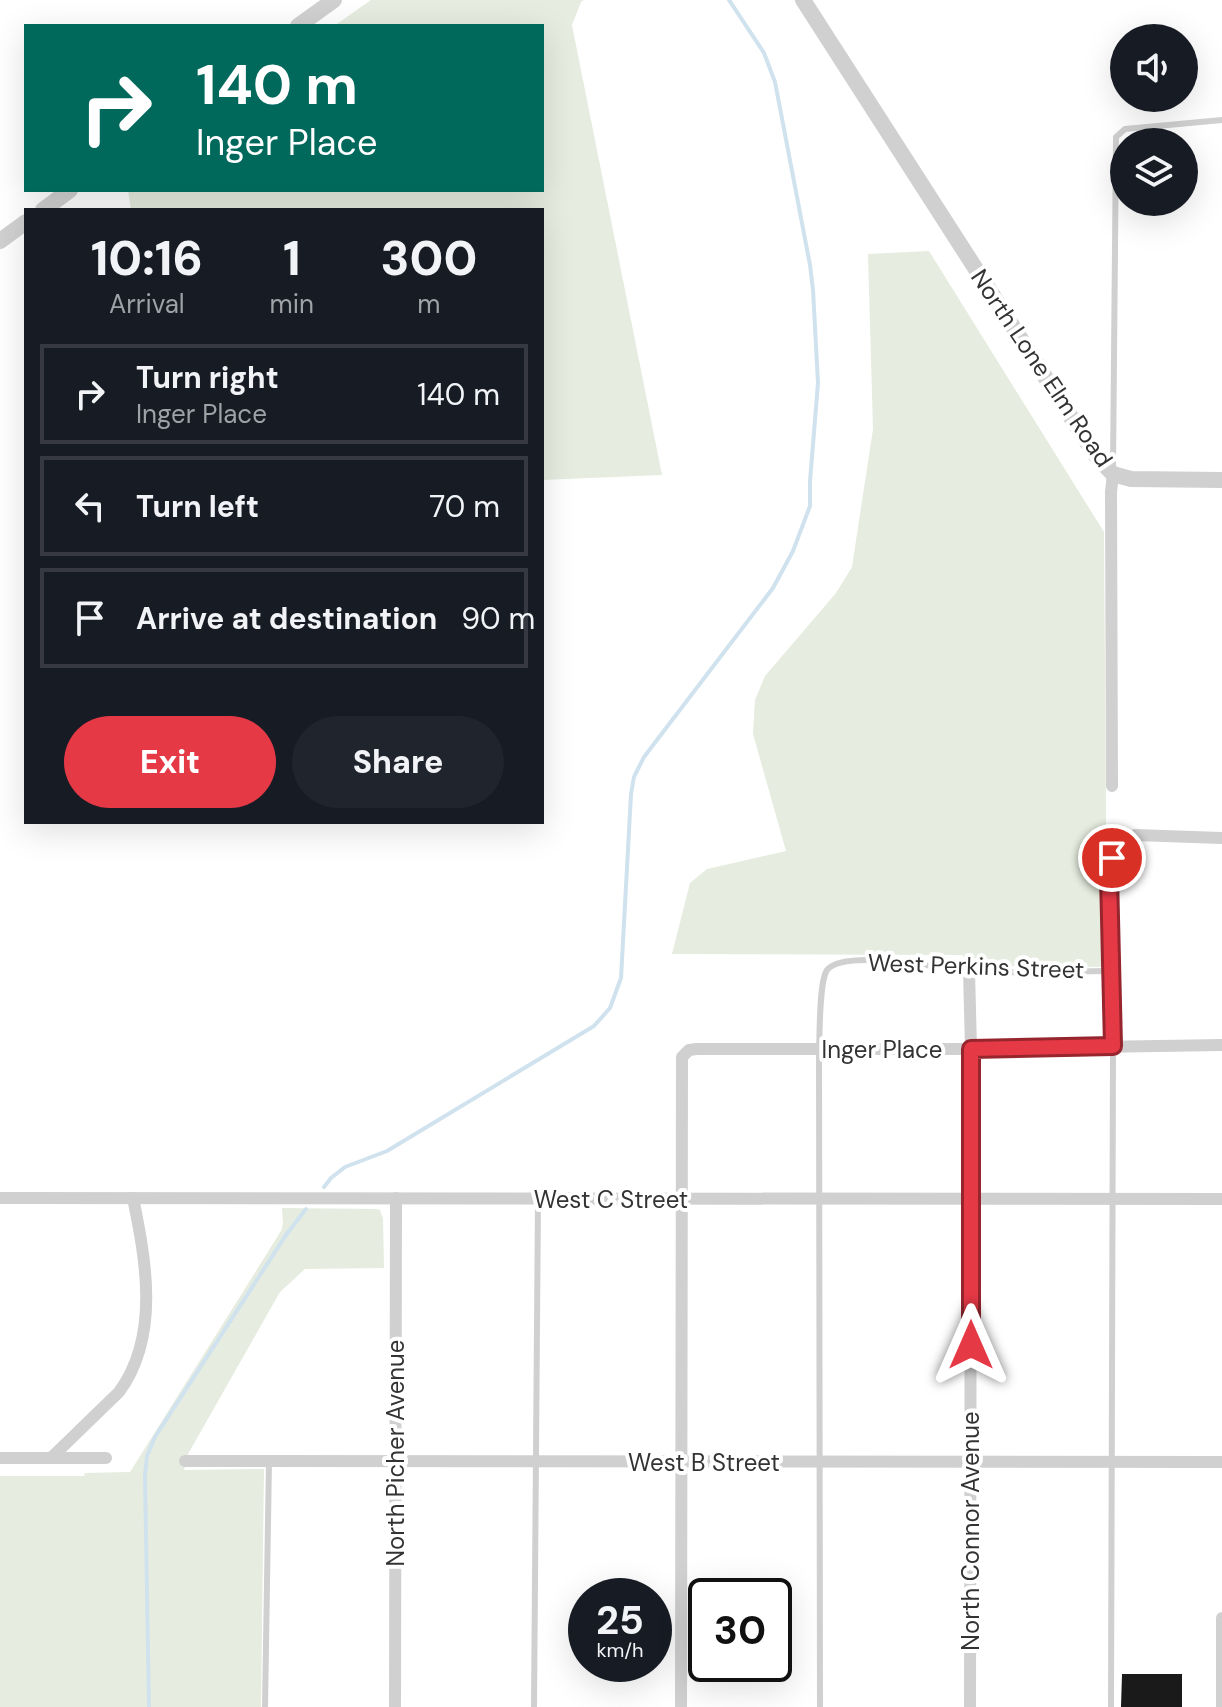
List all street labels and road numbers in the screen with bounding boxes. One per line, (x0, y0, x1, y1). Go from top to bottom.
street label: North Lone Elm Road (964, 263, 1120, 473)
street label: West Perkins Street (867, 947, 1085, 985)
street label: Inger Place (822, 1034, 942, 1065)
street label: West C Street (534, 1184, 688, 1215)
street label: North Picher Avenue (380, 1340, 411, 1566)
street label: North Connor Avenue (955, 1411, 986, 1651)
street label: West B Street (628, 1447, 780, 1478)

